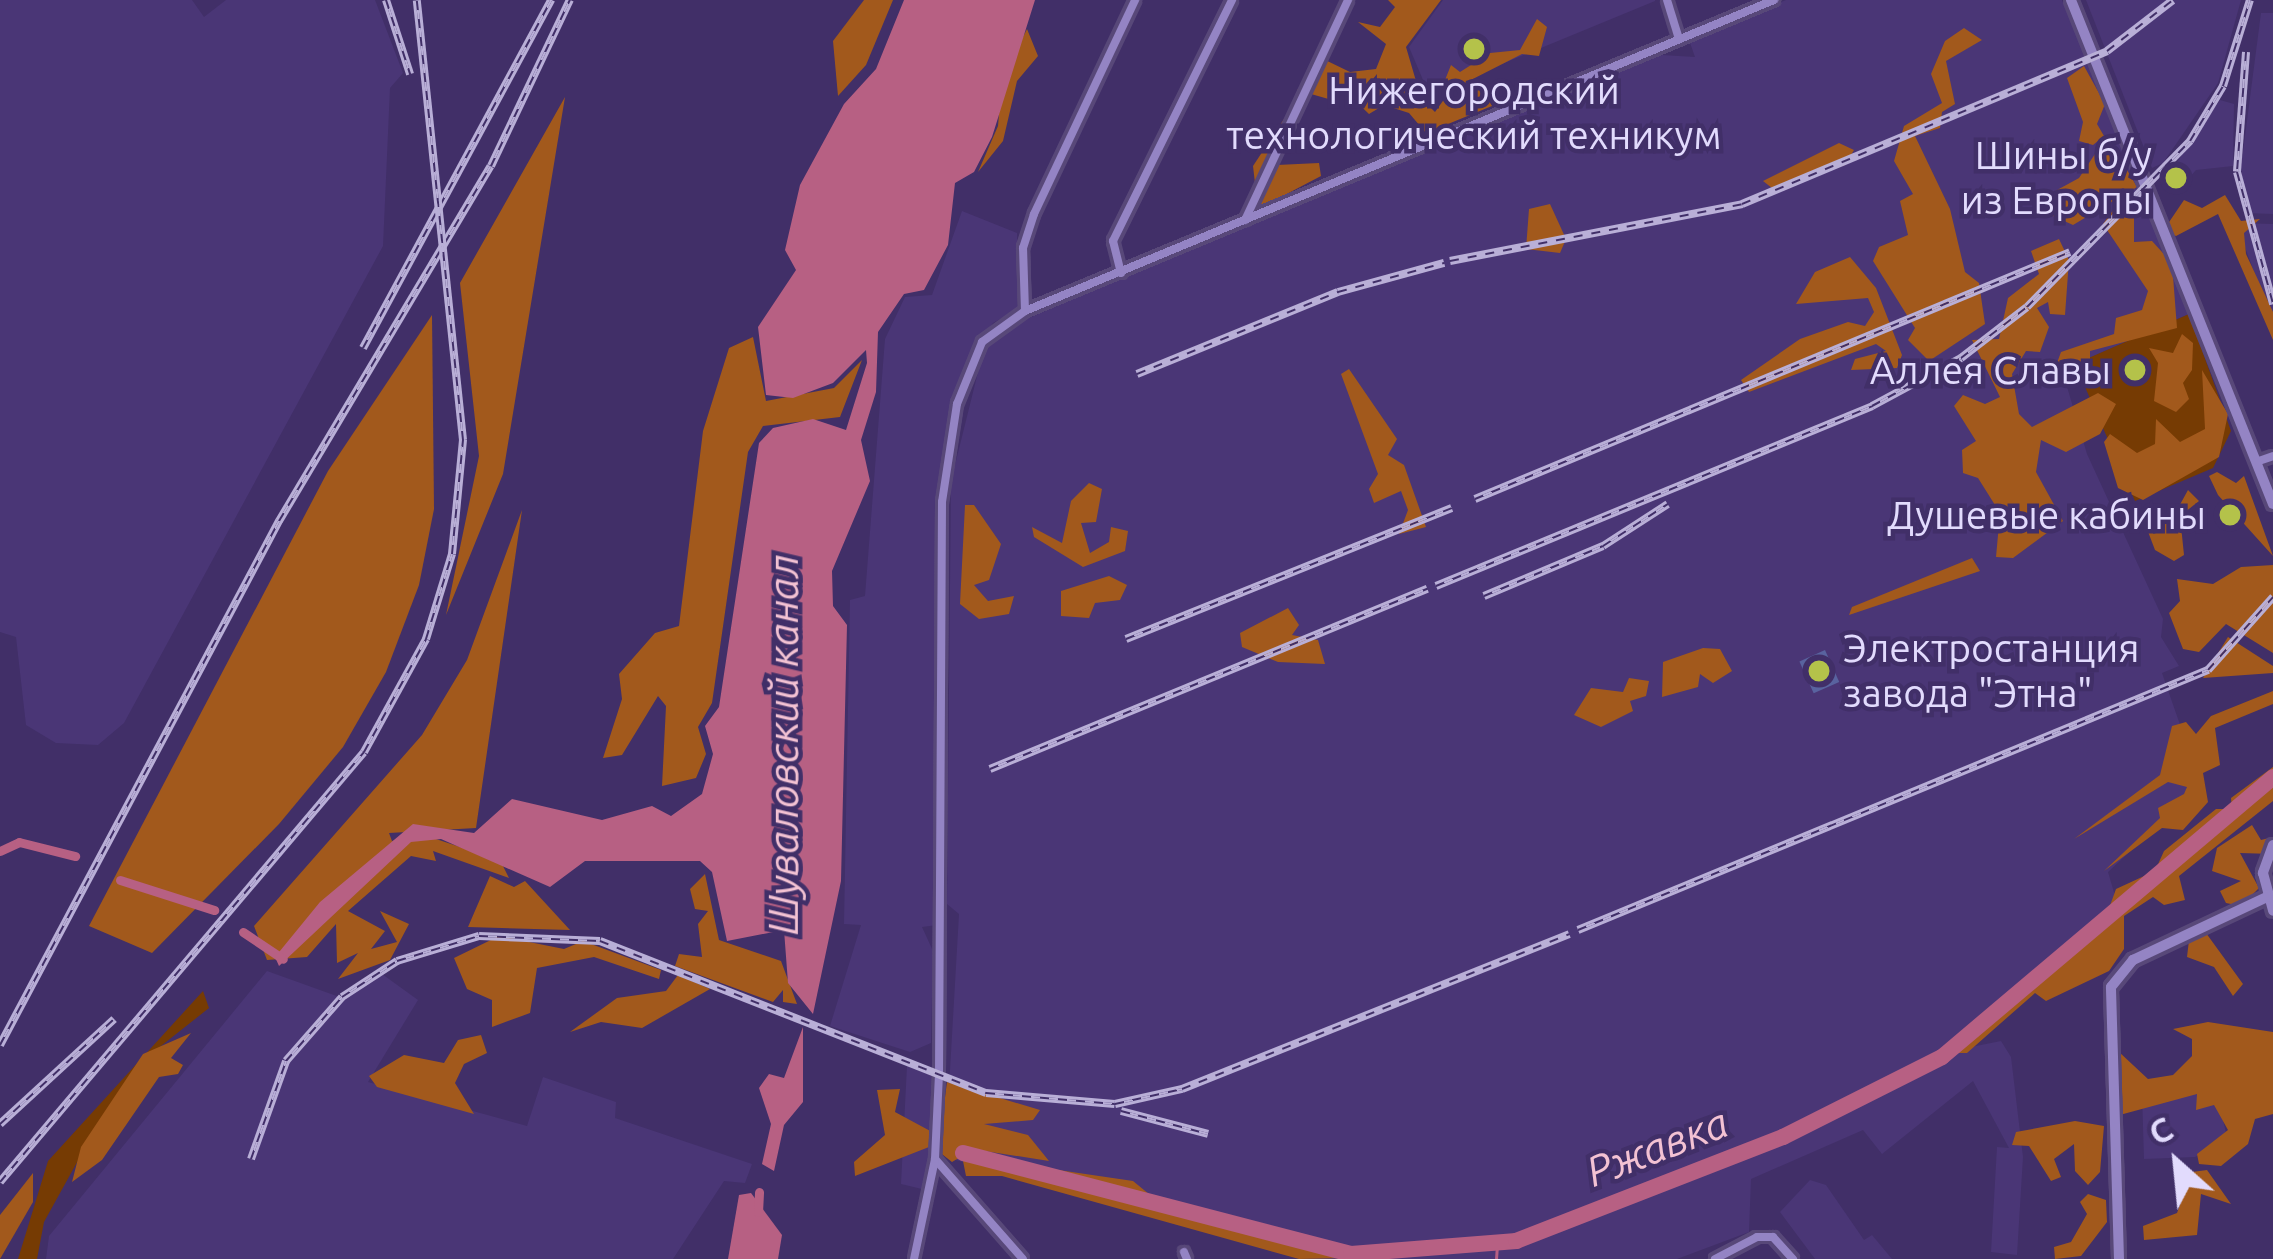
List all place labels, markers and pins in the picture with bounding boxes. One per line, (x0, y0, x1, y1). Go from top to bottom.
marker: Нижегородский технологический техникум (1461, 36, 1487, 62)
place label: Нижегородский технологический техникум (1226, 68, 1722, 159)
place label: Шины б/у из Европы (1961, 133, 2152, 224)
marker: Шины б/у из Европы (2163, 165, 2189, 191)
place label: Аллея Славы (1870, 347, 2111, 393)
marker: Аллея Славы (2122, 357, 2148, 383)
place label: Душевые кабины (1887, 492, 2206, 538)
marker: Душевые кабины (2217, 502, 2243, 528)
place label: Электростанция завода "Этна" (1843, 626, 2139, 717)
marker: Электростанция завода "Этна" (1806, 658, 1832, 684)

